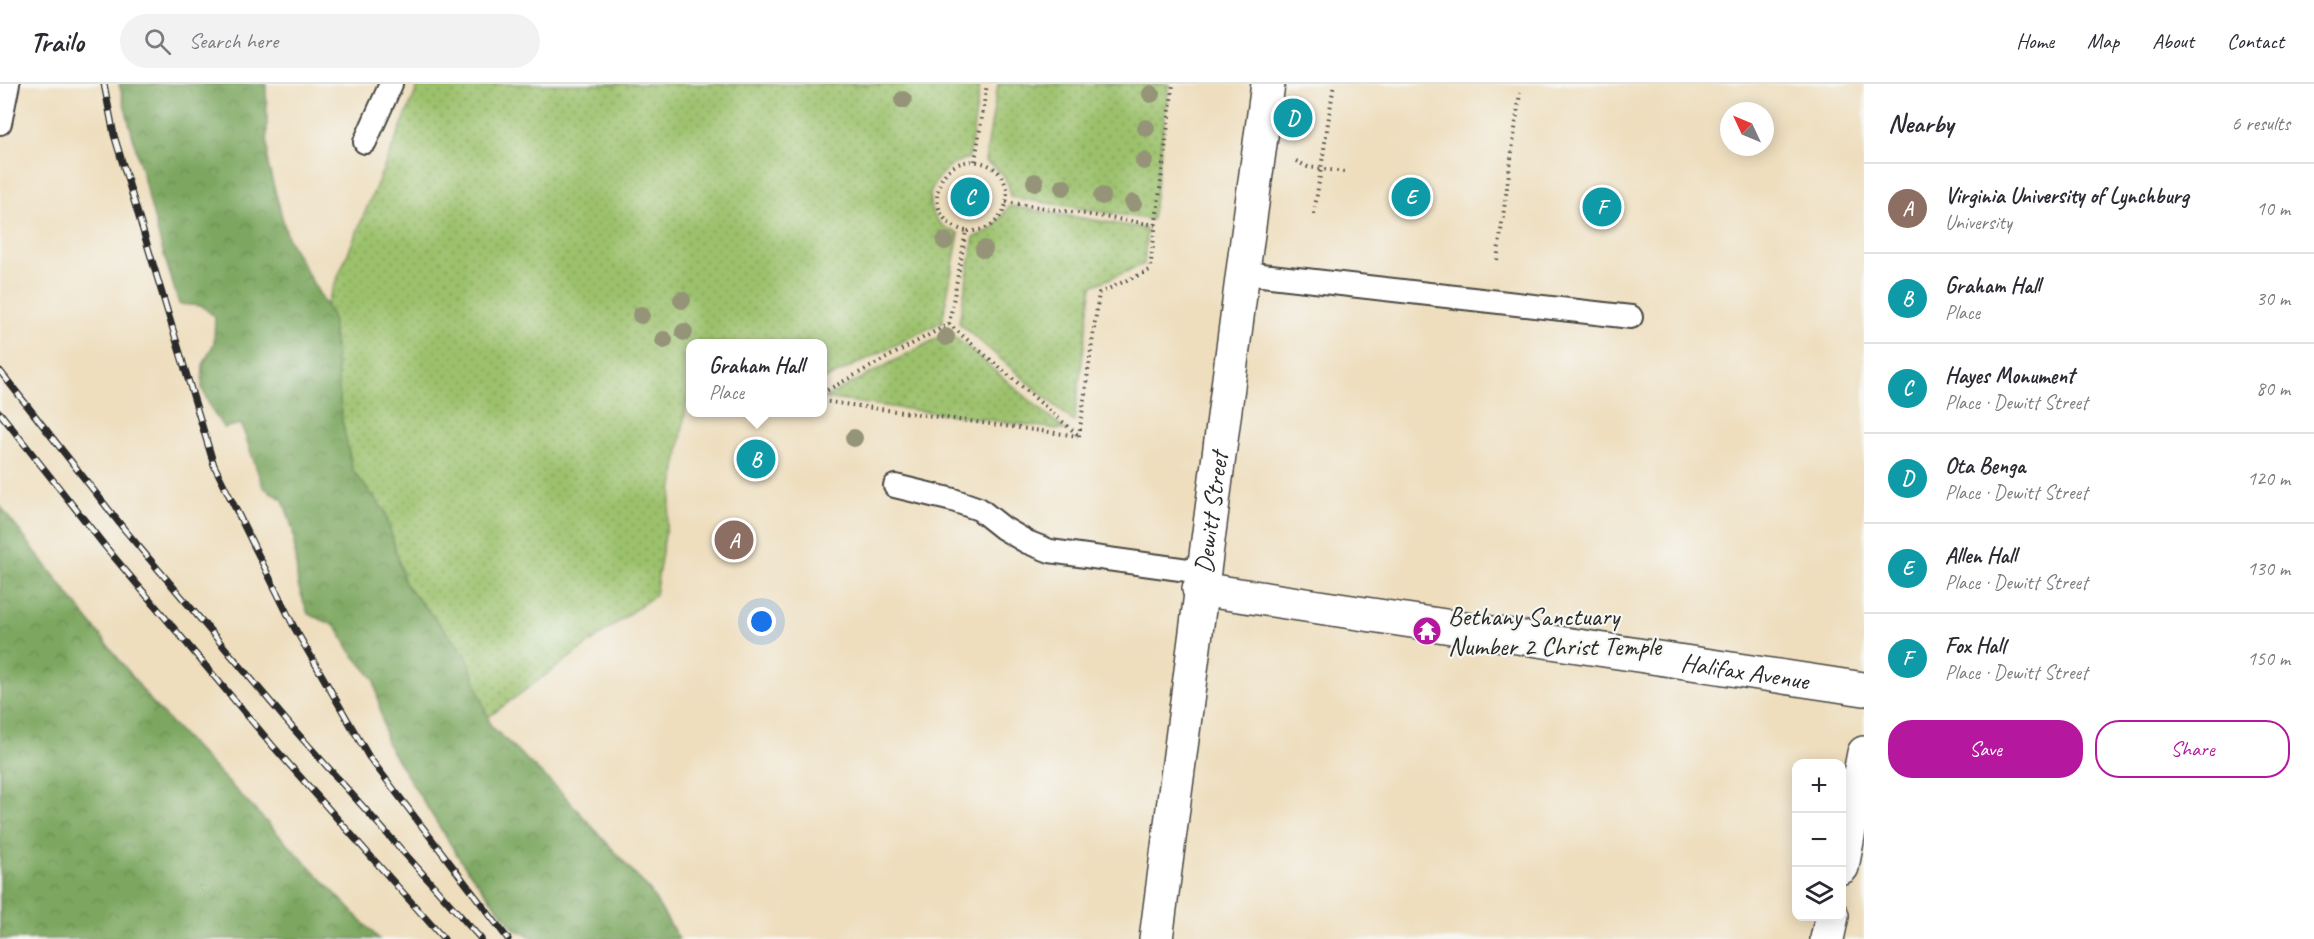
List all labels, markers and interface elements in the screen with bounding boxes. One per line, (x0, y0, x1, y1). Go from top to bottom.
search box (120, 14, 540, 68)
text: Trailo (30, 24, 84, 59)
icon: search (141, 25, 174, 58)
text: Search here (189, 27, 278, 55)
text: Home (2016, 28, 2054, 54)
text: Map (2087, 28, 2119, 54)
text: About (2152, 28, 2194, 54)
text: Contact (2227, 28, 2284, 54)
pin: D (1274, 96, 1312, 141)
north arrow (1720, 102, 1774, 156)
text: Nearby (1888, 107, 1953, 140)
text: 6 results (2231, 111, 2290, 136)
pin: C (950, 174, 990, 220)
pin: E (1392, 174, 1430, 220)
text: Virginia University of Lynchburg (1945, 182, 2188, 210)
pin: F (1582, 184, 1622, 230)
text: A (1902, 196, 1913, 221)
text: 10 m (2256, 196, 2290, 221)
text: University (1945, 210, 2012, 235)
text: Graham Hall (1945, 272, 2040, 300)
text: B (1902, 286, 1913, 311)
text: 30 m (2256, 286, 2290, 311)
text: Place (1945, 300, 1980, 325)
popup (686, 339, 827, 417)
text: Graham Hall (709, 352, 804, 380)
text: Hayes Monument (1945, 362, 2074, 390)
text: C (1903, 376, 1912, 401)
text: 80 m (2256, 376, 2290, 401)
text: Place (709, 380, 744, 405)
text: Place · Dewitt Street (1945, 390, 2088, 415)
pin: B (736, 436, 776, 482)
street label: Dewitt Street (1186, 446, 1236, 575)
text: Ota Benga (1945, 452, 2025, 480)
text: D (1902, 466, 1913, 491)
text: 120 m (2247, 466, 2290, 491)
text: Place · Dewitt Street (1945, 480, 2088, 505)
pin: A (714, 518, 754, 562)
text: Allen Hall (1945, 542, 2016, 570)
text: E (1902, 556, 1913, 581)
text: 130 m (2247, 556, 2290, 581)
text: Place · Dewitt Street (1945, 570, 2088, 595)
place label: Bethany Sanctuary Number 2 Christ Temple (1448, 600, 1662, 663)
your location (747, 607, 776, 636)
temple icon: Bethany Sanctuary Number 2 Christ Temple (1411, 615, 1443, 647)
text: Fox Hall (1945, 632, 2005, 660)
street label: Halifax Avenue (1679, 645, 1812, 697)
text: F (1903, 646, 1912, 671)
text: 150 m (2247, 646, 2290, 671)
text: Place · Dewitt Street (1945, 660, 2088, 685)
button: Save (1888, 720, 2083, 778)
button: Share (2095, 720, 2290, 778)
map controls (1792, 759, 1846, 921)
button: + (1792, 759, 1846, 813)
button: − (1792, 813, 1846, 867)
button: layers (1792, 867, 1846, 921)

